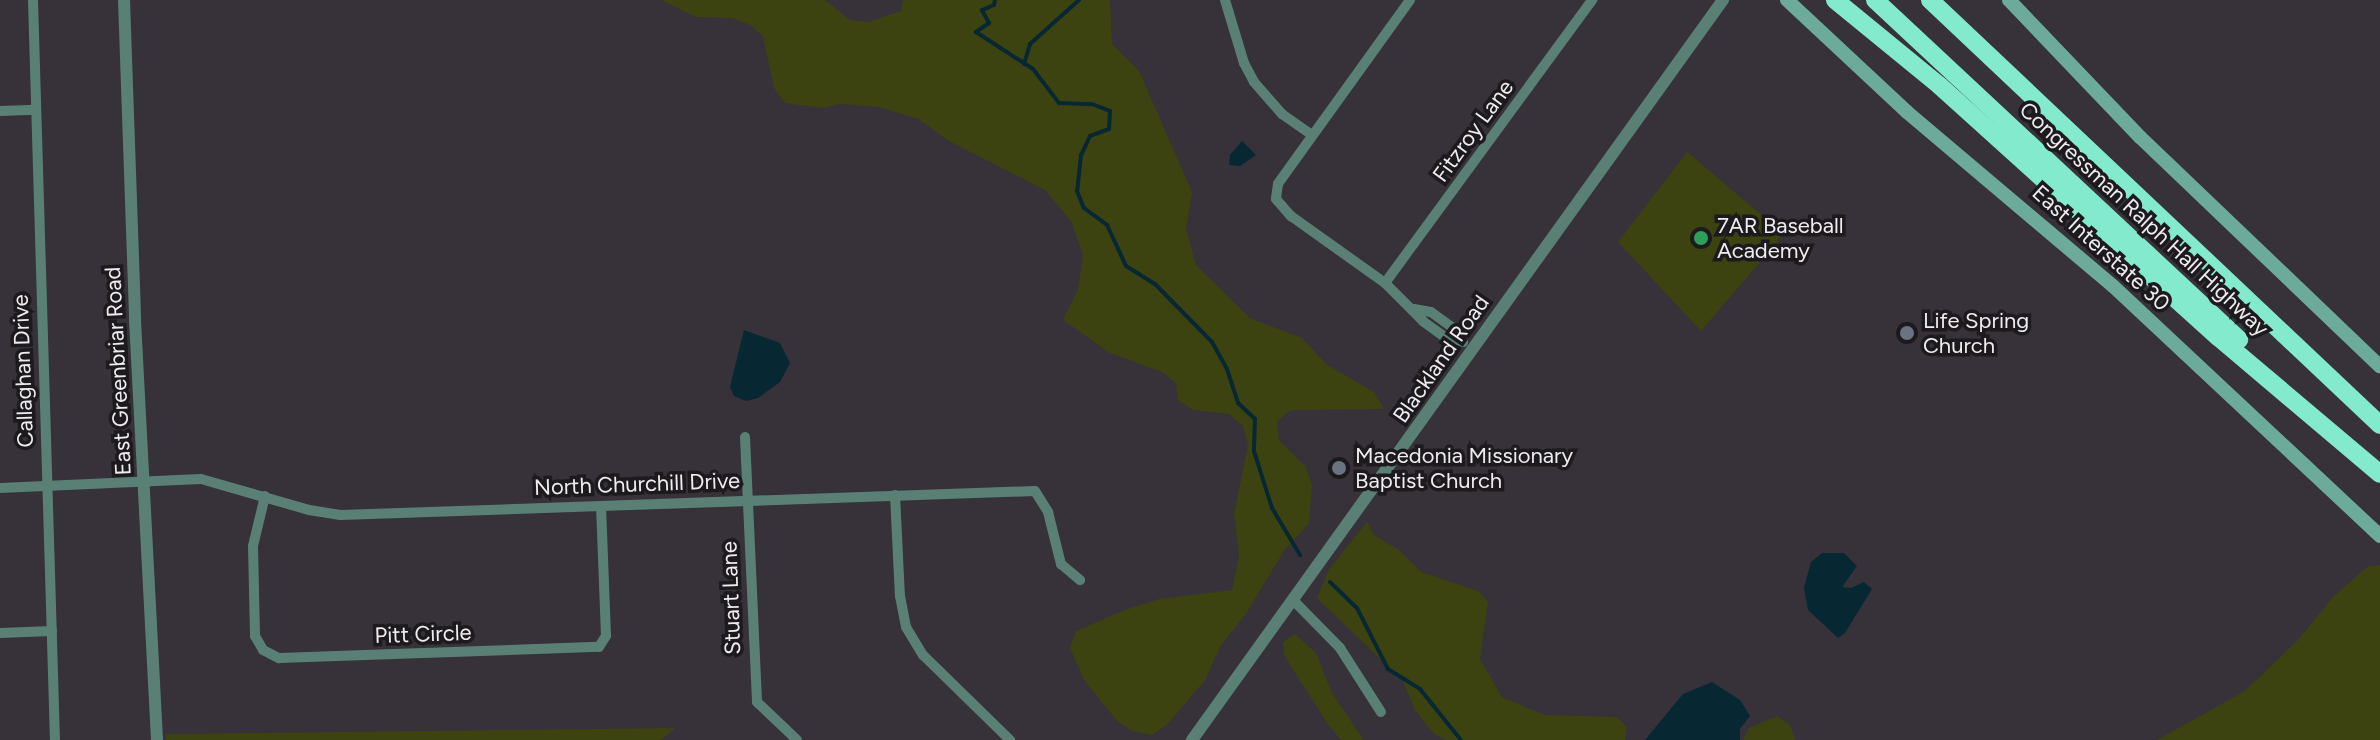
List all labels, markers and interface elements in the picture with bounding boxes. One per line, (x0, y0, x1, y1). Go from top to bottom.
street label: Fitzroy Lane (1427, 75, 1519, 187)
street label: Congressman Ralph Hall Highway (2014, 96, 2274, 342)
street label: East Interstate 30 (2027, 179, 2175, 317)
place label: 7AR Baseball Academy (1717, 212, 1844, 264)
marker: 7AR Baseball Academy (1692, 229, 1710, 247)
street label: East Greenbriar Road (99, 266, 137, 476)
street label: Blackland Road (1387, 290, 1495, 428)
street label: Callaghan Drive (7, 294, 39, 448)
place label: Life Spring Church (1923, 307, 2029, 358)
marker: Life Spring Church (1898, 324, 1916, 342)
place label: Macedonia Missionary Baptist Church (1355, 442, 1573, 494)
marker: Macedonia Missionary Baptist Church (1330, 459, 1348, 477)
street label: North Churchill Drive (533, 467, 741, 501)
street label: Stuart Lane (716, 541, 746, 655)
street label: Pitt Circle (374, 619, 472, 649)

